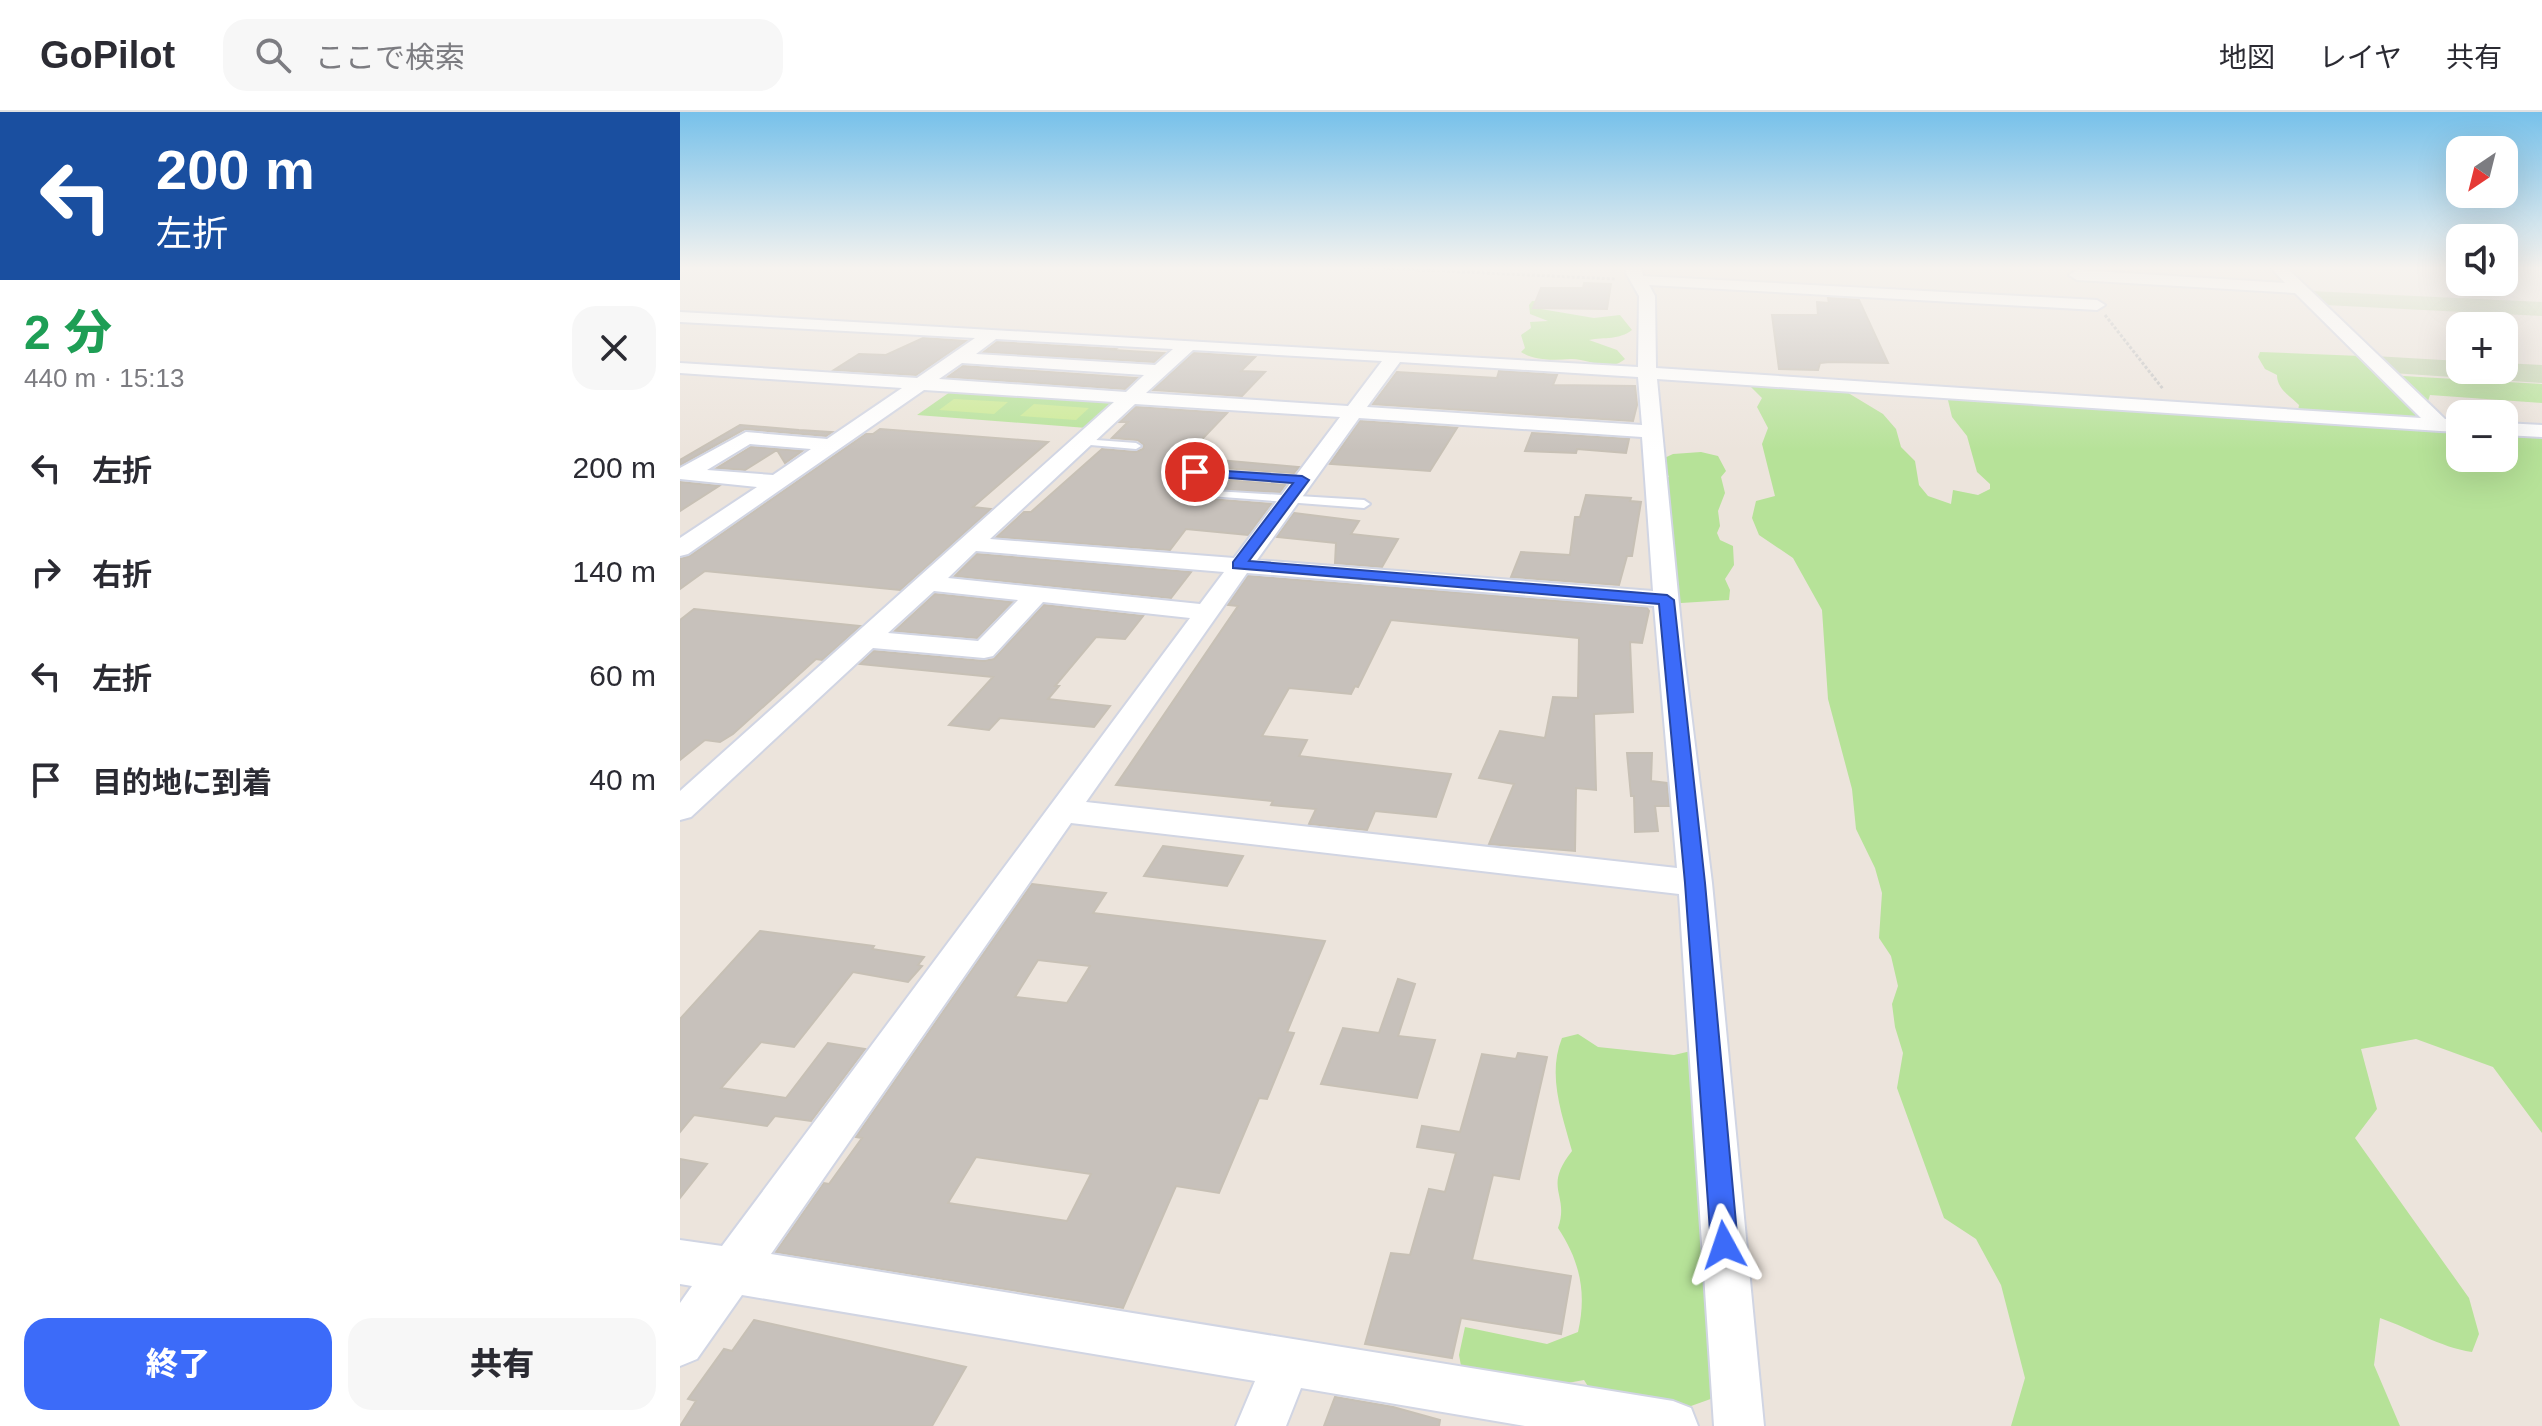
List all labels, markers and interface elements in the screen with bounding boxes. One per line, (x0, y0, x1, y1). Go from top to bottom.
search box (223, 19, 783, 91)
icon: search (251, 33, 295, 77)
text: GoPilot (40, 34, 175, 76)
text: ここで検索 (315, 41, 465, 74)
text: 地図 (2219, 42, 2275, 73)
text: レイヤ (2319, 42, 2402, 73)
text: 共有 (2446, 42, 2502, 73)
north arrow (2446, 136, 2518, 208)
map controls (2446, 136, 2518, 472)
text: 200 m (156, 138, 315, 201)
icon: left (24, 144, 128, 248)
text: 左折 (156, 213, 228, 254)
button: sound (2446, 224, 2518, 296)
text: 2 分 (24, 306, 112, 359)
button: close (572, 306, 656, 390)
button: + (2446, 312, 2518, 384)
text: 440 m · 15:13 (24, 363, 184, 393)
button: − (2446, 400, 2518, 472)
pin (1161, 438, 1229, 506)
icon: left (24, 446, 68, 490)
icon: arrive (1173, 450, 1217, 494)
text: 200 m (573, 451, 656, 484)
text: 左折 (92, 454, 152, 487)
icon: right (24, 550, 68, 594)
text: 140 m (573, 555, 656, 588)
text: 右折 (92, 558, 152, 591)
icon: left (24, 654, 68, 698)
text: 60 m (589, 659, 656, 692)
text: 左折 (92, 662, 152, 695)
icon: arrive (24, 758, 68, 802)
text: 40 m (589, 763, 656, 796)
text: 目的地に到着 (92, 766, 272, 799)
position arrow (1682, 1203, 1766, 1287)
button: 終了 (24, 1318, 332, 1410)
button: 共有 (348, 1318, 656, 1410)

